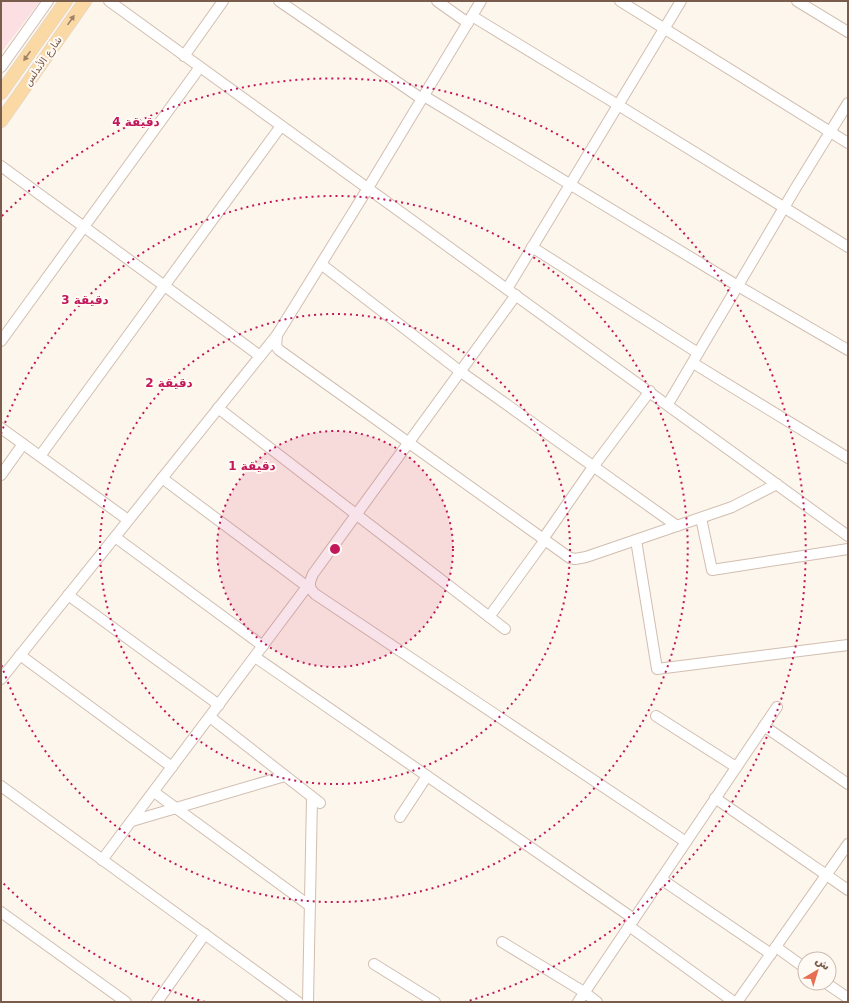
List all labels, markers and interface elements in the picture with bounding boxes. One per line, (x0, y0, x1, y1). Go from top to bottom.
one-way arrow (67, 15, 75, 25)
street label: شارع الأندلس (21, 34, 65, 88)
one-way arrow (23, 51, 31, 61)
text: 4 دقيقة (112, 115, 160, 129)
text: 3 دقيقة (61, 293, 109, 307)
text: 2 دقيقة (145, 376, 193, 390)
text: 1 دقيقة (228, 459, 276, 473)
centre of rings (328, 542, 342, 556)
north arrow (797, 951, 837, 991)
text: ش (813, 954, 833, 973)

